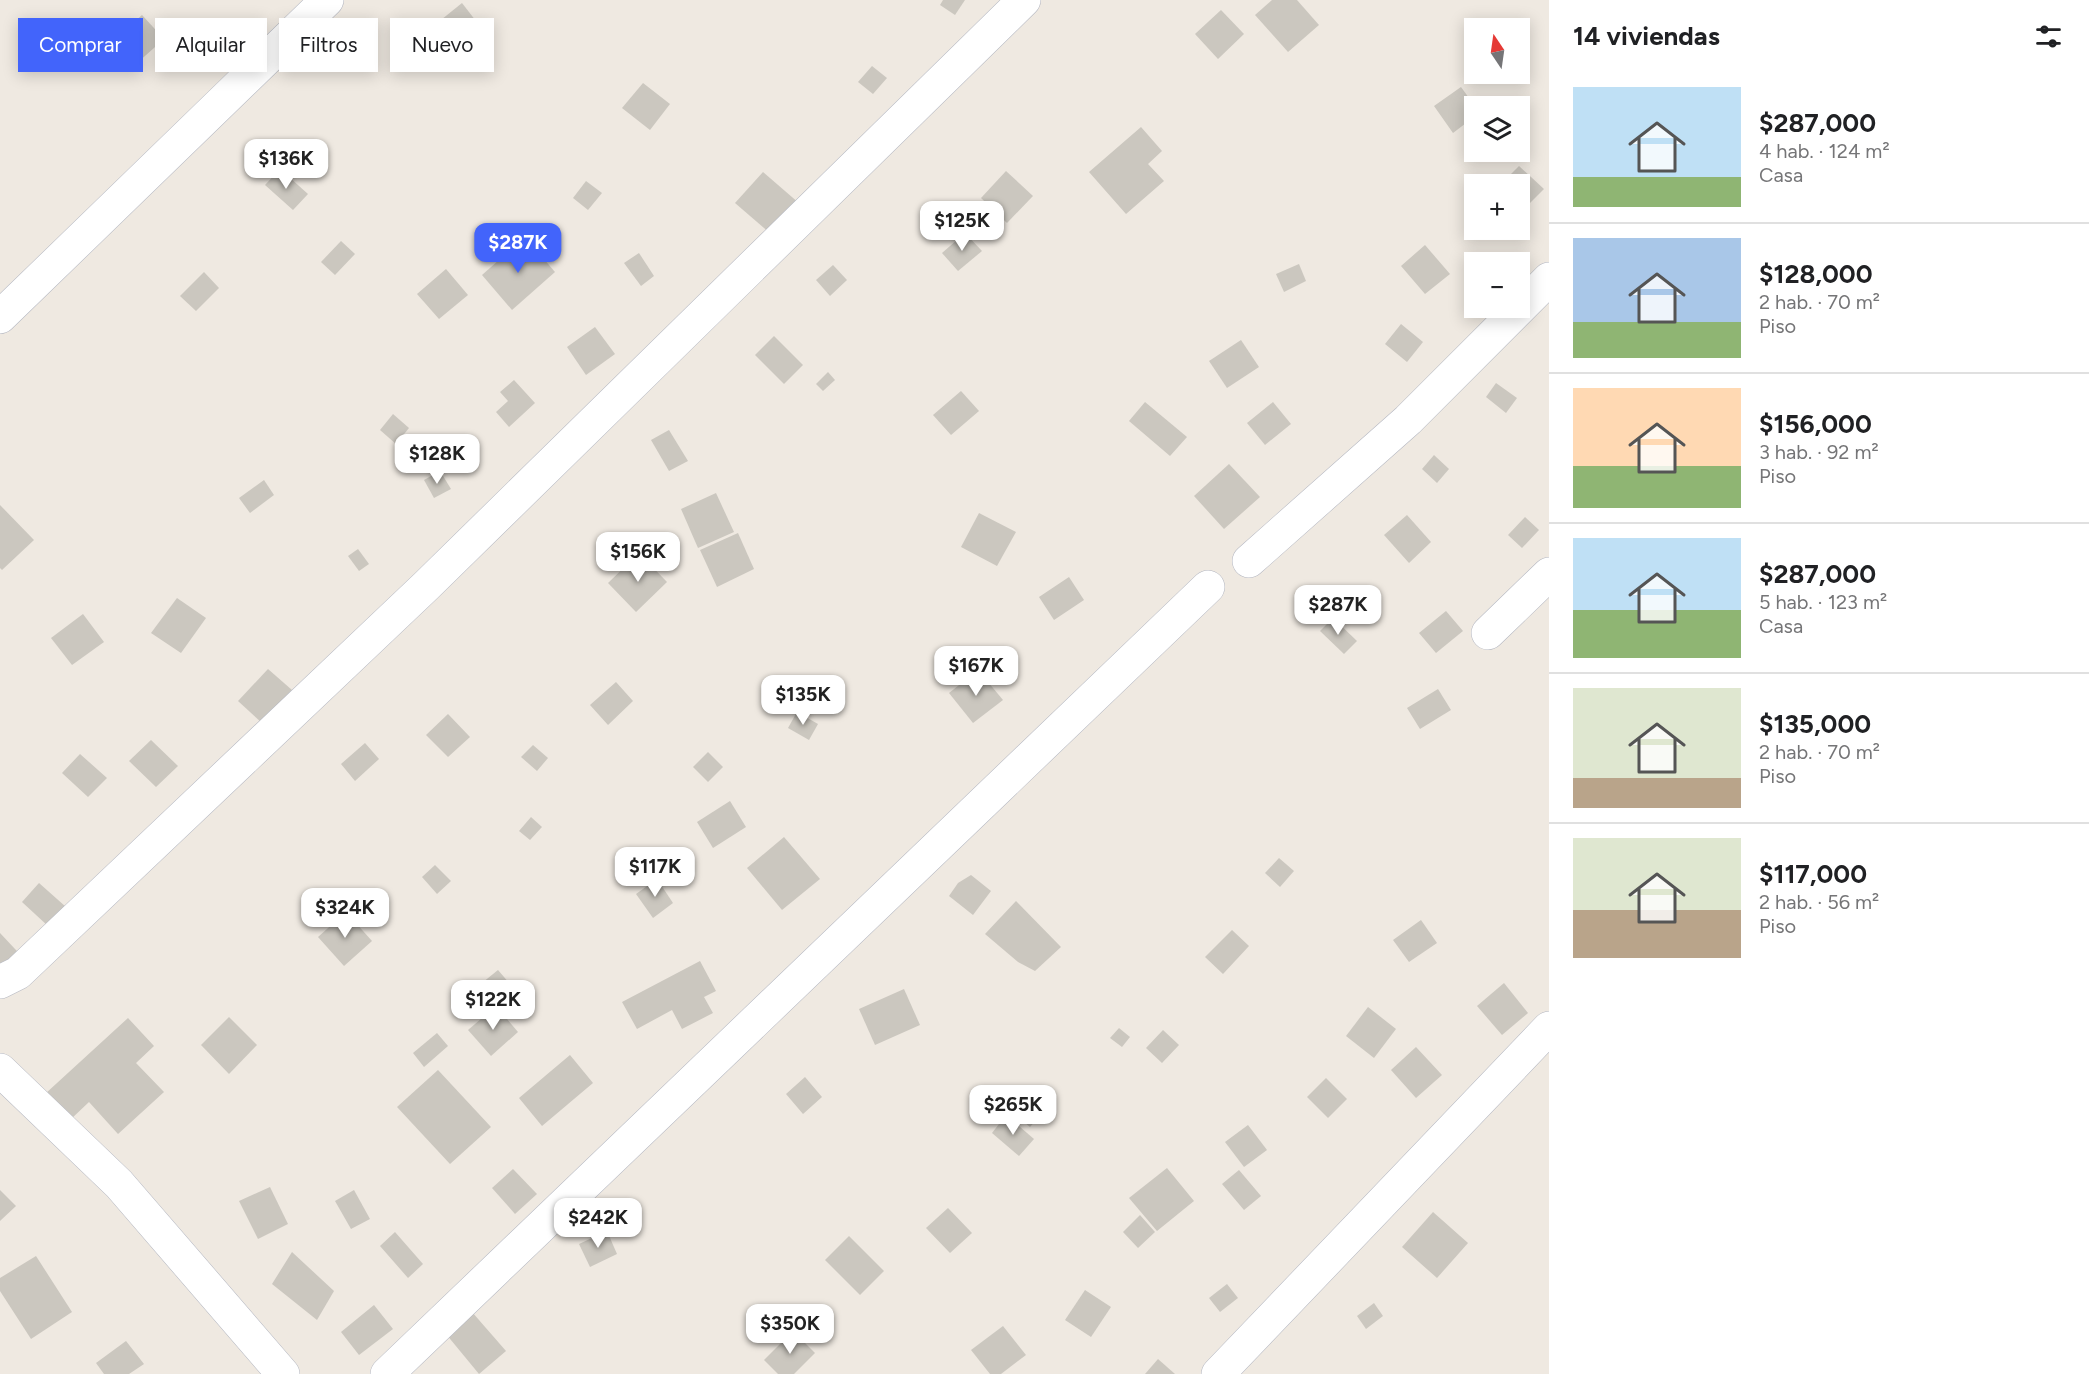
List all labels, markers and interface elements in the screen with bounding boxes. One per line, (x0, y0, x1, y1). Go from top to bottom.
chip: Comprar (18, 18, 143, 72)
chip: Alquilar (155, 18, 267, 72)
chip: Filtros (279, 18, 378, 72)
chip: Nuevo (390, 18, 494, 72)
north arrow (1464, 18, 1530, 84)
map controls (1464, 18, 1530, 318)
text: 14 viviendas (1573, 20, 1720, 52)
icon: filters (2032, 20, 2065, 53)
button: layers (1464, 96, 1530, 162)
text: $287,000 (1759, 107, 1876, 139)
icon: home (1621, 111, 1693, 183)
pin: $136K (244, 139, 328, 190)
text: 4 hab. · 124 m² (1759, 139, 1890, 163)
text: $136K (258, 146, 314, 170)
text: Casa (1759, 163, 1803, 187)
button: + (1464, 174, 1530, 240)
pin: $125K (920, 201, 1004, 252)
text: $125K (934, 208, 990, 232)
pin: $287K (476, 223, 560, 274)
text: $287K (488, 230, 548, 254)
button: − (1464, 252, 1530, 318)
text: $128,000 (1759, 258, 1873, 290)
icon: home (1621, 262, 1693, 334)
text: 2 hab. · 70 m² (1759, 290, 1880, 314)
text: Piso (1759, 314, 1796, 338)
text: $156,000 (1759, 408, 1872, 440)
icon: home (1621, 412, 1693, 484)
pin: $128K (395, 434, 479, 485)
text: 3 hab. · 92 m² (1759, 440, 1879, 464)
text: $128K (409, 441, 465, 465)
text: Piso (1759, 464, 1796, 488)
pin: $156K (596, 532, 680, 583)
text: $156K (610, 539, 666, 563)
text: $287,000 (1759, 558, 1876, 590)
icon: home (1621, 562, 1693, 634)
pin: $287K (1296, 585, 1380, 636)
text: 5 hab. · 123 m² (1759, 590, 1887, 614)
text: $287K (1308, 592, 1368, 616)
text: Casa (1759, 614, 1803, 638)
pin: $167K (934, 646, 1018, 697)
text: $167K (948, 653, 1004, 677)
pin: $135K (761, 675, 845, 726)
text: $135K (775, 682, 831, 706)
text: $135,000 (1759, 708, 1871, 740)
icon: home (1621, 712, 1693, 784)
text: 2 hab. · 70 m² (1759, 740, 1880, 764)
text: Piso (1759, 764, 1796, 788)
pin: $117K (613, 847, 697, 898)
text: $117K (629, 854, 681, 878)
text: $117,000 (1759, 858, 1867, 890)
icon: home (1621, 862, 1693, 934)
pin: $324K (303, 888, 387, 939)
text: 2 hab. · 56 m² (1759, 890, 1879, 914)
text: $324K (315, 895, 375, 919)
text: Piso (1759, 914, 1796, 938)
pin: $122K (451, 980, 535, 1031)
text: $122K (465, 987, 521, 1011)
pin: $265K (971, 1085, 1055, 1136)
text: $265K (983, 1092, 1043, 1116)
pin: $242K (556, 1198, 640, 1249)
text: $242K (568, 1205, 628, 1229)
pin: $350K (748, 1304, 832, 1355)
text: $350K (760, 1311, 820, 1335)

